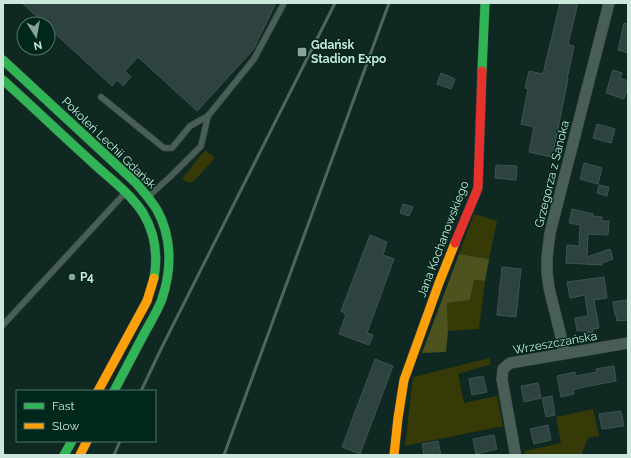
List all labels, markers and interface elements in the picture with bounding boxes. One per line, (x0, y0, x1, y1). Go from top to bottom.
north arrow (16, 16, 56, 56)
text: N (32, 38, 43, 53)
place label: Gdańsk Stadion Expo (311, 38, 386, 66)
marker: Gdańsk Stadion Expo (296, 46, 308, 58)
street label: Pokoleń Lechii Gdańsk (59, 94, 159, 192)
street label: Grzegorza z Sanoka (532, 119, 572, 229)
street label: Jana Kochanowskiego (414, 179, 472, 299)
place label: P4 (80, 270, 94, 284)
marker: P4 (67, 272, 77, 282)
street label: Wrzeszczańska (512, 329, 598, 357)
legend (16, 390, 156, 442)
text: Fast (52, 399, 75, 413)
text: Slow (52, 419, 79, 433)

